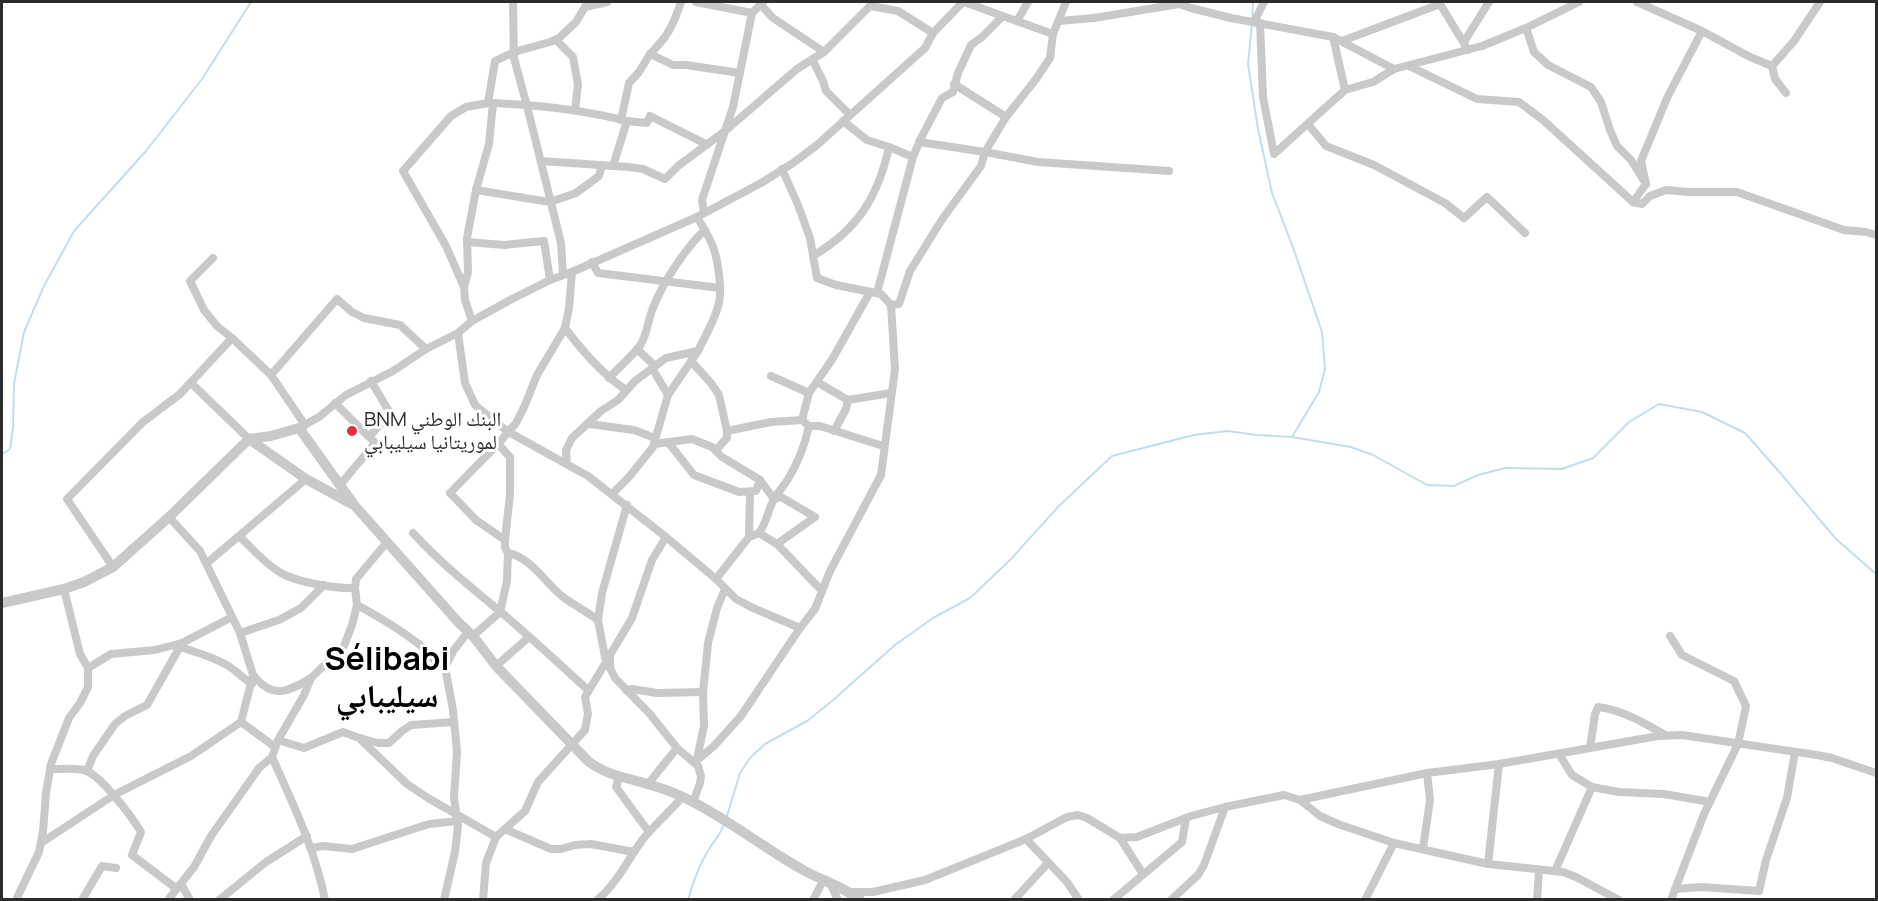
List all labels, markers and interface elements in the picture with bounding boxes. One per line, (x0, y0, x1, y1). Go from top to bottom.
place label: BNM البنك الوطني لموريتانيا سيليبابي (364, 405, 501, 458)
marker: BNM البنك الوطني لموريتانيا سيليبابي (345, 424, 359, 438)
district label: Sélibabi سيليبابي (324, 636, 450, 721)

